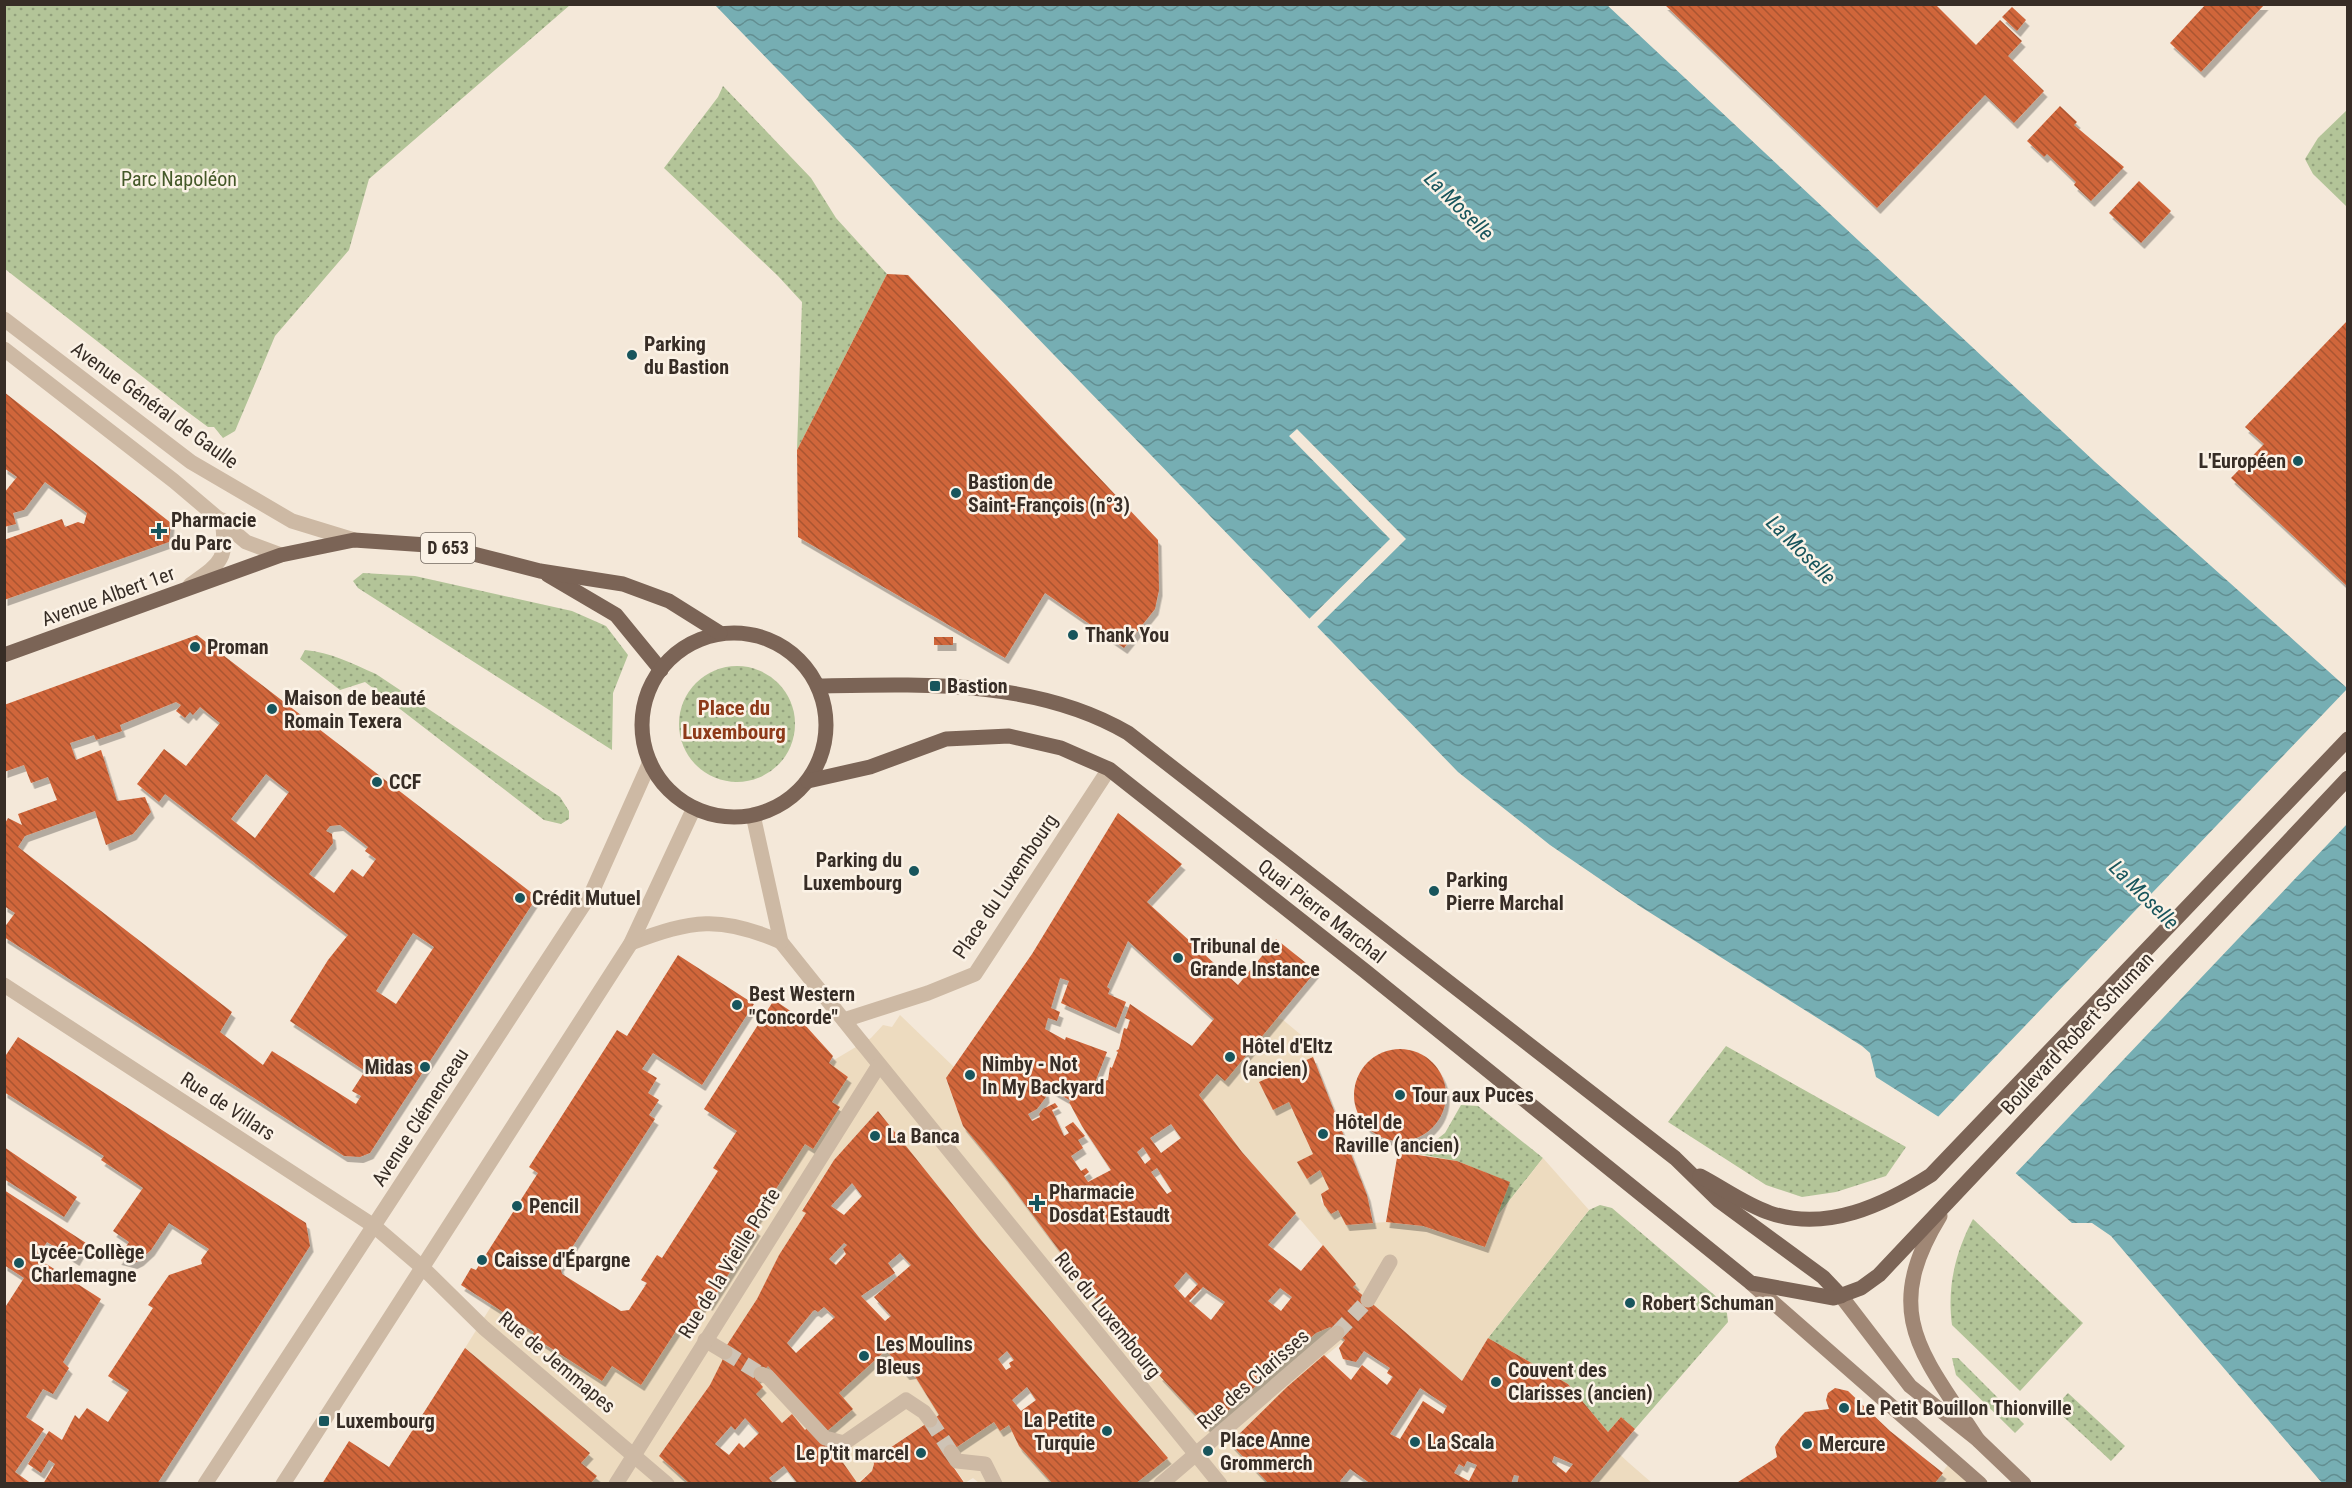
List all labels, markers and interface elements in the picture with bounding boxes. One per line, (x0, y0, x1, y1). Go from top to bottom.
park label: Parc Napoléon (121, 167, 237, 191)
water label: La Moselle (1420, 167, 1498, 245)
place label: Parking du Bastion (644, 332, 729, 379)
street label: Avenue Général de Gaulle (67, 336, 243, 474)
marker: Parking du Bastion (625, 348, 639, 362)
place label: L'Européen (2199, 449, 2286, 473)
marker: L'Européen (2291, 454, 2305, 468)
place label: Bastion de Saint-François (n°3) (968, 470, 1130, 517)
marker: Bastion de Saint-François (n°3) (949, 486, 963, 500)
place label: Pharmacie du Parc (171, 508, 256, 555)
water label: La Moselle (1762, 511, 1840, 589)
marker: Pharmacie du Parc (152, 524, 166, 538)
road number: D 653 (421, 533, 475, 563)
street label: Avenue Albert 1er (38, 561, 178, 631)
place label: Thank You (1085, 623, 1169, 647)
marker: Thank You (1066, 628, 1080, 642)
place label: Proman (207, 635, 269, 659)
marker: Proman (188, 640, 202, 654)
place label: Bastion (947, 674, 1008, 698)
marker: Bastion (928, 679, 942, 693)
place label: Maison de beauté Romain Texera (284, 686, 426, 733)
district label: Place du Luxembourg (682, 696, 786, 744)
marker: Maison de beauté Romain Texera (265, 702, 279, 716)
place label: CCF (389, 770, 422, 794)
marker: CCF (370, 775, 384, 789)
street label: Place du Luxembourg (948, 809, 1062, 963)
place label: Parking du Luxembourg (803, 848, 902, 895)
street label: Quai Pierre Marchal (1253, 854, 1391, 968)
water label: La Moselle (2105, 856, 2183, 934)
marker: Parking du Luxembourg (907, 864, 921, 878)
place label: Parking Pierre Marchal (1446, 868, 1564, 915)
marker: Parking Pierre Marchal (1427, 884, 1441, 898)
place label: Crédit Mutuel (532, 886, 641, 910)
marker: Crédit Mutuel (513, 891, 527, 905)
place label: Tribunal de Grande Instance (1190, 934, 1320, 981)
street label: Boulevard Robert Schuman (1996, 947, 2158, 1119)
marker: Tribunal de Grande Instance (1171, 951, 1185, 965)
place label: Best Western "Concorde" (749, 982, 855, 1029)
marker: Best Western "Concorde" (730, 998, 744, 1012)
place label: Hôtel d'Eltz (ancien) (1242, 1034, 1333, 1081)
street label: Avenue Clémenceau (367, 1044, 473, 1190)
marker: Hôtel d'Eltz (ancien) (1223, 1050, 1237, 1064)
place label: Nimby - Not In My Backyard (982, 1052, 1104, 1099)
place label: Midas (364, 1055, 413, 1079)
marker: Midas (418, 1060, 432, 1074)
street label: Rue de Villars (176, 1067, 280, 1145)
marker: Nimby - Not In My Backyard (963, 1068, 977, 1082)
place label: Tour aux Puces (1412, 1083, 1534, 1107)
marker: Tour aux Puces (1393, 1088, 1407, 1102)
place label: Hôtel de Raville (ancien) (1335, 1110, 1459, 1157)
place label: La Banca (887, 1124, 960, 1148)
marker: Hôtel de Raville (ancien) (1316, 1127, 1330, 1141)
marker: La Banca (868, 1129, 882, 1143)
place label: Pharmacie Dosdat Estaudt (1049, 1180, 1170, 1227)
street label: Rue de la Vieille Porte (673, 1183, 785, 1343)
place label: Pencil (529, 1194, 579, 1218)
marker: Pharmacie Dosdat Estaudt (1030, 1196, 1044, 1210)
marker: Pencil (510, 1199, 524, 1213)
place label: Lycée-Collège Charlemagne (31, 1240, 144, 1287)
street label: Rue du Luxembourg (1050, 1247, 1166, 1383)
place label: Caisse d'Épargne (494, 1248, 630, 1272)
marker: Caisse d'Épargne (475, 1253, 489, 1267)
marker: Lycée-Collège Charlemagne (12, 1256, 26, 1270)
place label: Robert Schuman (1642, 1291, 1774, 1315)
marker: Robert Schuman (1623, 1296, 1637, 1310)
street label: Rue de Jemmapes (494, 1306, 620, 1418)
street label: Rue des Clarisses (1192, 1324, 1314, 1434)
place label: Les Moulins Bleus (876, 1332, 973, 1379)
marker: Les Moulins Bleus (857, 1349, 871, 1363)
place label: Couvent des Clarisses (ancien) (1508, 1358, 1653, 1405)
marker: Couvent des Clarisses (ancien) (1489, 1375, 1503, 1389)
place label: Le Petit Bouillon Thionville (1856, 1396, 2072, 1420)
marker: Le Petit Bouillon Thionville (1837, 1401, 1851, 1415)
place label: La Petite Turquie (1024, 1408, 1095, 1455)
place label: Luxembourg (336, 1409, 435, 1433)
marker: Luxembourg (317, 1414, 331, 1428)
marker: La Petite Turquie (1100, 1424, 1114, 1438)
place label: Place Anne Grommerch (1220, 1428, 1313, 1475)
place label: La Scala (1427, 1430, 1494, 1454)
place label: Mercure (1819, 1432, 1885, 1456)
marker: La Scala (1408, 1435, 1422, 1449)
marker: Mercure (1800, 1437, 1814, 1451)
place label: Le p'tit marcel (796, 1441, 909, 1465)
marker: Place Anne Grommerch (1201, 1444, 1215, 1458)
marker: Le p'tit marcel (914, 1446, 928, 1460)

